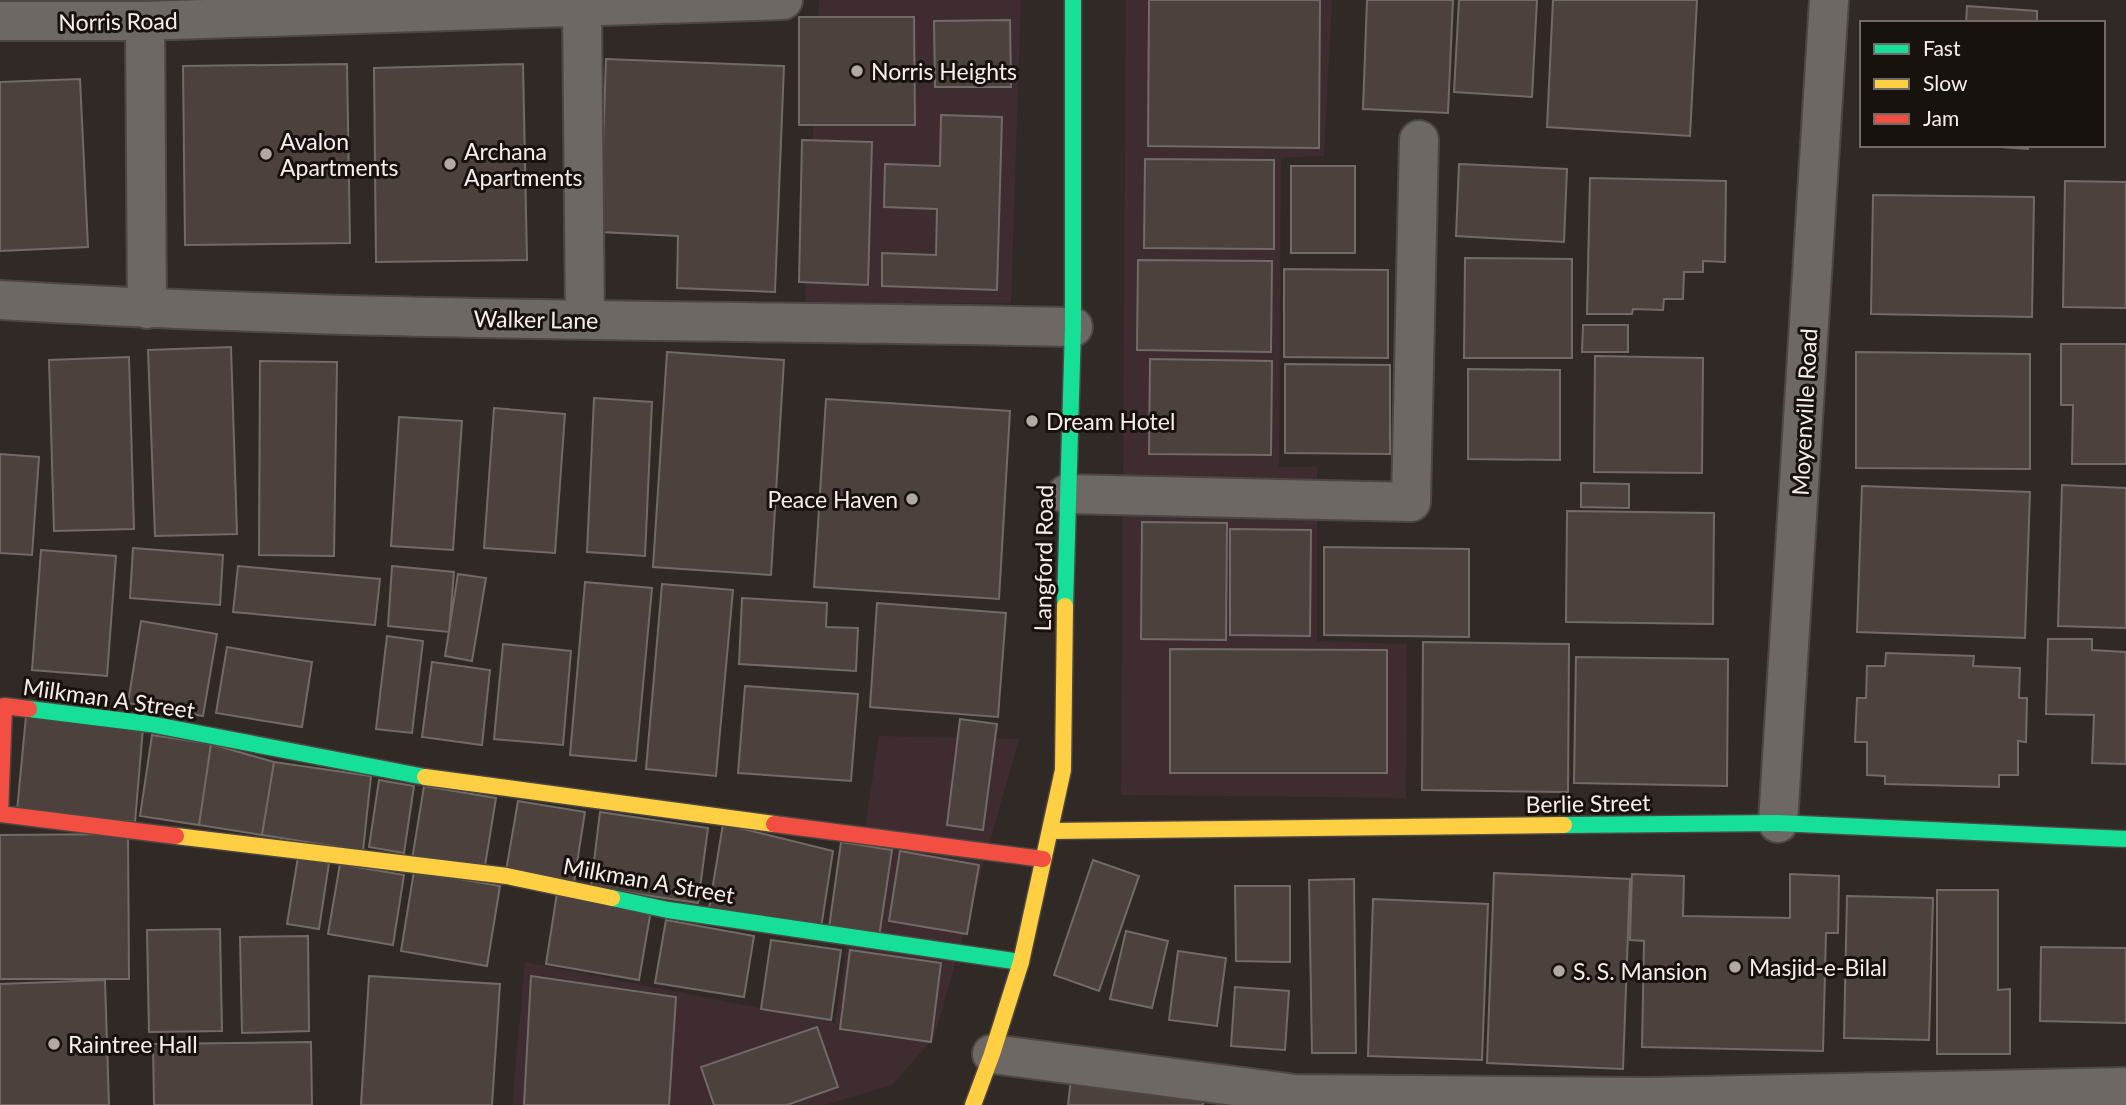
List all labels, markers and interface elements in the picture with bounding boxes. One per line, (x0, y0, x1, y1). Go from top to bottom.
street label: Norris Road (58, 6, 178, 36)
legend (1860, 21, 2105, 147)
text: Fast (1923, 35, 1961, 60)
place label: Norris Heights (871, 57, 1017, 85)
marker: Norris Heights (849, 63, 865, 79)
text: Slow (1923, 70, 1968, 95)
text: Jam (1923, 105, 1959, 130)
place label: Avalon Apartments (280, 127, 398, 181)
place label: Archana Apartments (464, 137, 582, 191)
marker: Avalon Apartments (258, 146, 274, 162)
marker: Archana Apartments (442, 156, 458, 172)
street label: Walker Lane (473, 304, 599, 334)
street label: Moyenville Road (1786, 328, 1822, 496)
place label: Dream Hotel (1046, 407, 1175, 435)
marker: Dream Hotel (1024, 413, 1040, 429)
place label: Peace Haven (767, 485, 898, 513)
street label: Langford Road (1028, 485, 1058, 631)
marker: Peace Haven (904, 491, 920, 507)
street label: Milkman A Street (21, 672, 198, 724)
street label: Berlie Street (1525, 788, 1651, 818)
street label: Milkman A Street (561, 851, 738, 909)
place label: Masjid-e-Bilal (1749, 953, 1887, 981)
place label: S. S. Mansion (1573, 957, 1707, 985)
marker: Masjid-e-Bilal (1727, 959, 1743, 975)
marker: S. S. Mansion (1551, 963, 1567, 979)
place label: Raintree Hall (68, 1030, 198, 1058)
marker: Raintree Hall (46, 1036, 62, 1052)

